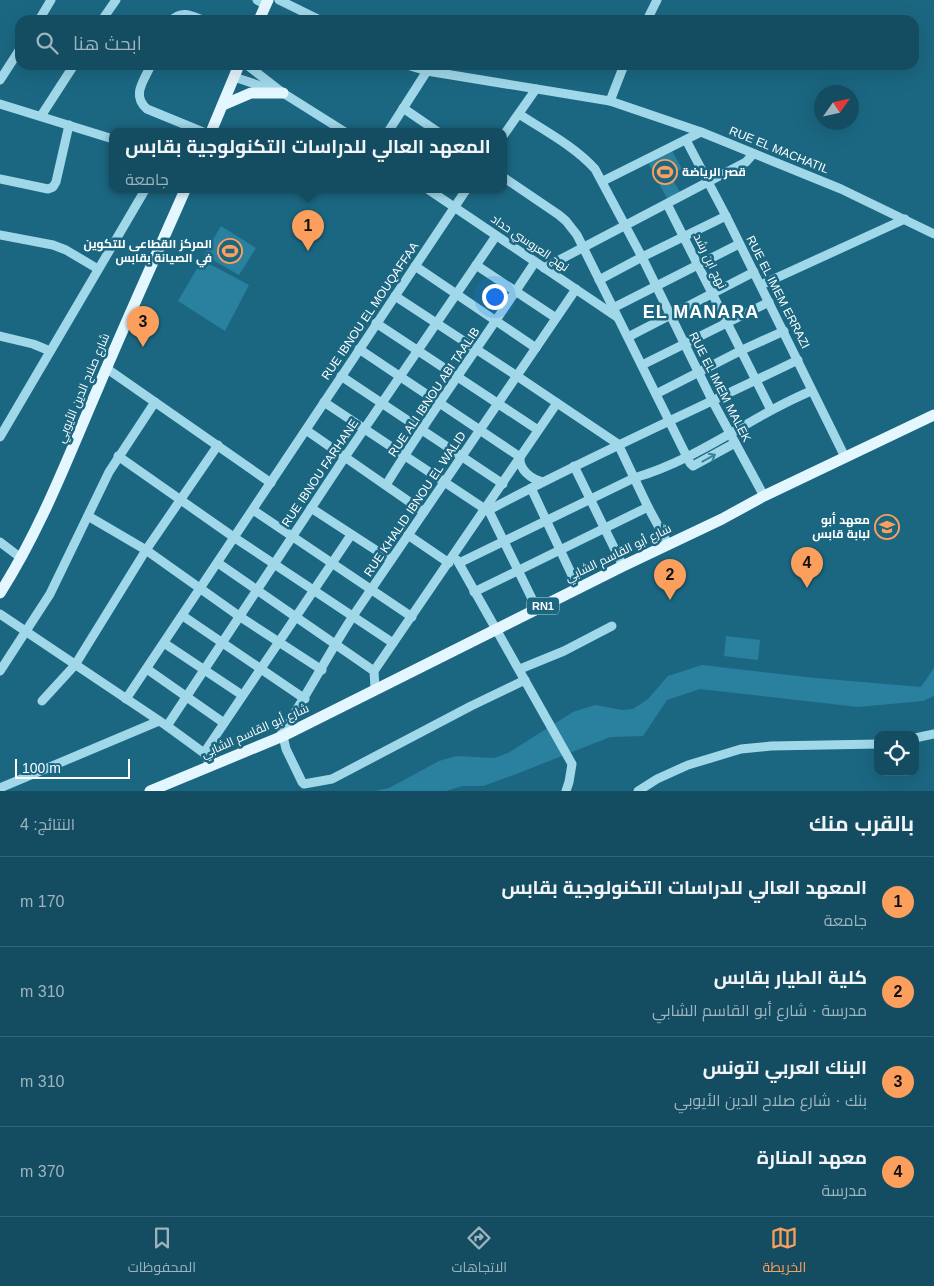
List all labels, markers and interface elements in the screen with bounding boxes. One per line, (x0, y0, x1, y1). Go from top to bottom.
search box (15, 15, 919, 70)
icon: search (33, 29, 61, 57)
text: ابحث هنا (73, 33, 142, 54)
north arrow (814, 85, 859, 130)
street label: RUE EL MACHATIL (727, 124, 831, 176)
popup (109, 128, 507, 193)
text: المعهد العالي للدراسات التكنولوجية بقابس (125, 136, 491, 157)
sports icon: قصر الرياضة (652, 159, 678, 185)
place label: قصر الرياضة (682, 165, 746, 180)
text: جامعة (125, 171, 169, 188)
pin: 1 (292, 210, 324, 251)
street label: نهج العروسي حداد (487, 212, 572, 277)
street label: نهج ابن رشد (690, 231, 729, 291)
street label: RUE EL IMEM ERRAZI (743, 233, 813, 351)
place label: المركز القطاعى للتكوين في الصيانة بقابس (83, 237, 212, 268)
sports icon: المركز القطاعى للتكوين في الصيانة بقابس (217, 238, 243, 264)
street label: RUE IBNOU EL MOUQAFFAA (319, 240, 421, 382)
your location (482, 284, 508, 310)
district label: EL MANARA (643, 302, 759, 322)
pin: 3 (127, 306, 159, 347)
street label: RUE ALI IBNOU ABI TAALIB (385, 325, 483, 459)
street label: RUE EL IMEM MALEK (686, 330, 754, 444)
street label: شارع صلاح الدين الأيوبي (54, 331, 115, 446)
street label: RUE IBNOU FARHANE (279, 417, 361, 529)
street label: RUE KHALID IBNOU EL WALID (361, 429, 469, 579)
one-way arrow (701, 452, 715, 462)
place label: معهد أبو لبابة قابس (812, 512, 870, 542)
school or university icon: معهد أبو لبابة قابس (874, 514, 900, 540)
street label: شارع أبو القاسم الشابي (562, 520, 675, 587)
pin: 4 (791, 547, 823, 588)
pin: 2 (654, 559, 686, 600)
road number: RN1 (527, 598, 559, 614)
street label: شارع أبو القاسم الشابي (199, 700, 312, 764)
map controls (874, 731, 919, 776)
button: locate (874, 731, 919, 776)
scale bar (15, 756, 130, 779)
text: 100 m (22, 760, 61, 776)
text: بالقرب منك (809, 812, 914, 835)
text: النتائج: 4 (20, 816, 75, 833)
text: المعهد العالي للدراسات التكنولوجية بقابس (502, 877, 867, 898)
text: 170 m (20, 893, 64, 910)
text: 1 (894, 893, 902, 910)
text: جامعة (824, 912, 867, 929)
text: كلية الطيار بقابس (714, 967, 867, 988)
text: 310 m (20, 983, 64, 1000)
text: 2 (894, 983, 902, 1000)
text: مدرسة · شارع أبو القاسم الشابي (652, 1002, 867, 1019)
text: البنك العربي لتونس (703, 1057, 867, 1078)
text: 310 m (20, 1073, 64, 1090)
text: 3 (894, 1073, 902, 1090)
text: بنك · شارع صلاح الدين الأيوبي (674, 1092, 867, 1109)
text: معهد المنارة (757, 1147, 867, 1168)
text: 370 m (20, 1163, 64, 1180)
text: 4 (894, 1163, 902, 1180)
text: مدرسة (821, 1182, 867, 1199)
tab: المحفوظات (128, 1224, 196, 1280)
tab: الاتجاهات (452, 1224, 507, 1280)
tab: الخريطة (763, 1224, 806, 1280)

